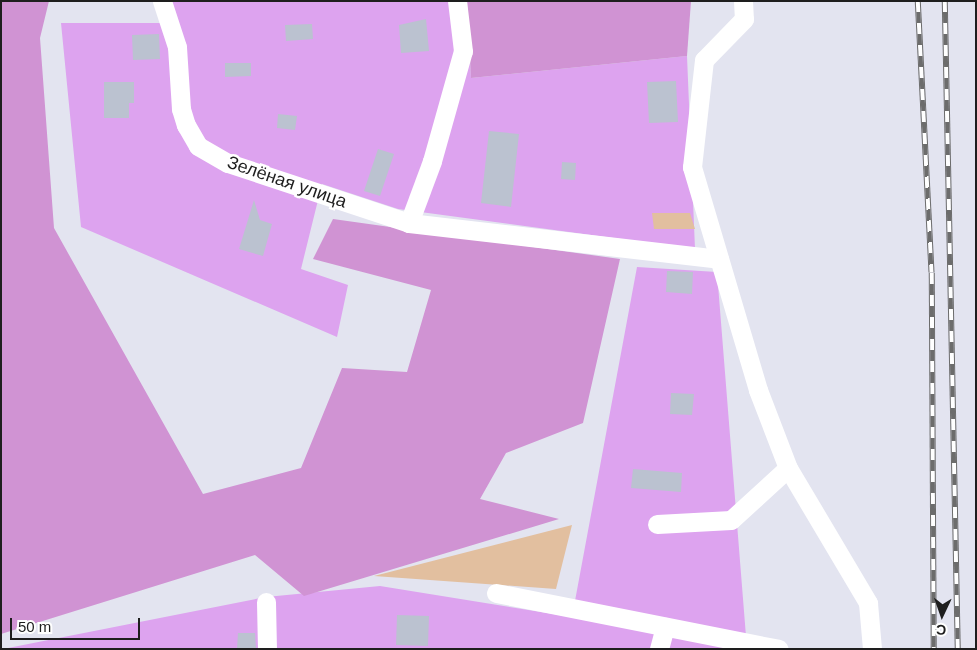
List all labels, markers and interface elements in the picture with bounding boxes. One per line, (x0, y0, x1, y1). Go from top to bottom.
street label: Зелёная улица (224, 151, 350, 213)
north arrow (917, 590, 967, 640)
scale bar (12, 608, 142, 640)
text: 50 m (18, 618, 51, 635)
text: С (936, 622, 947, 638)

